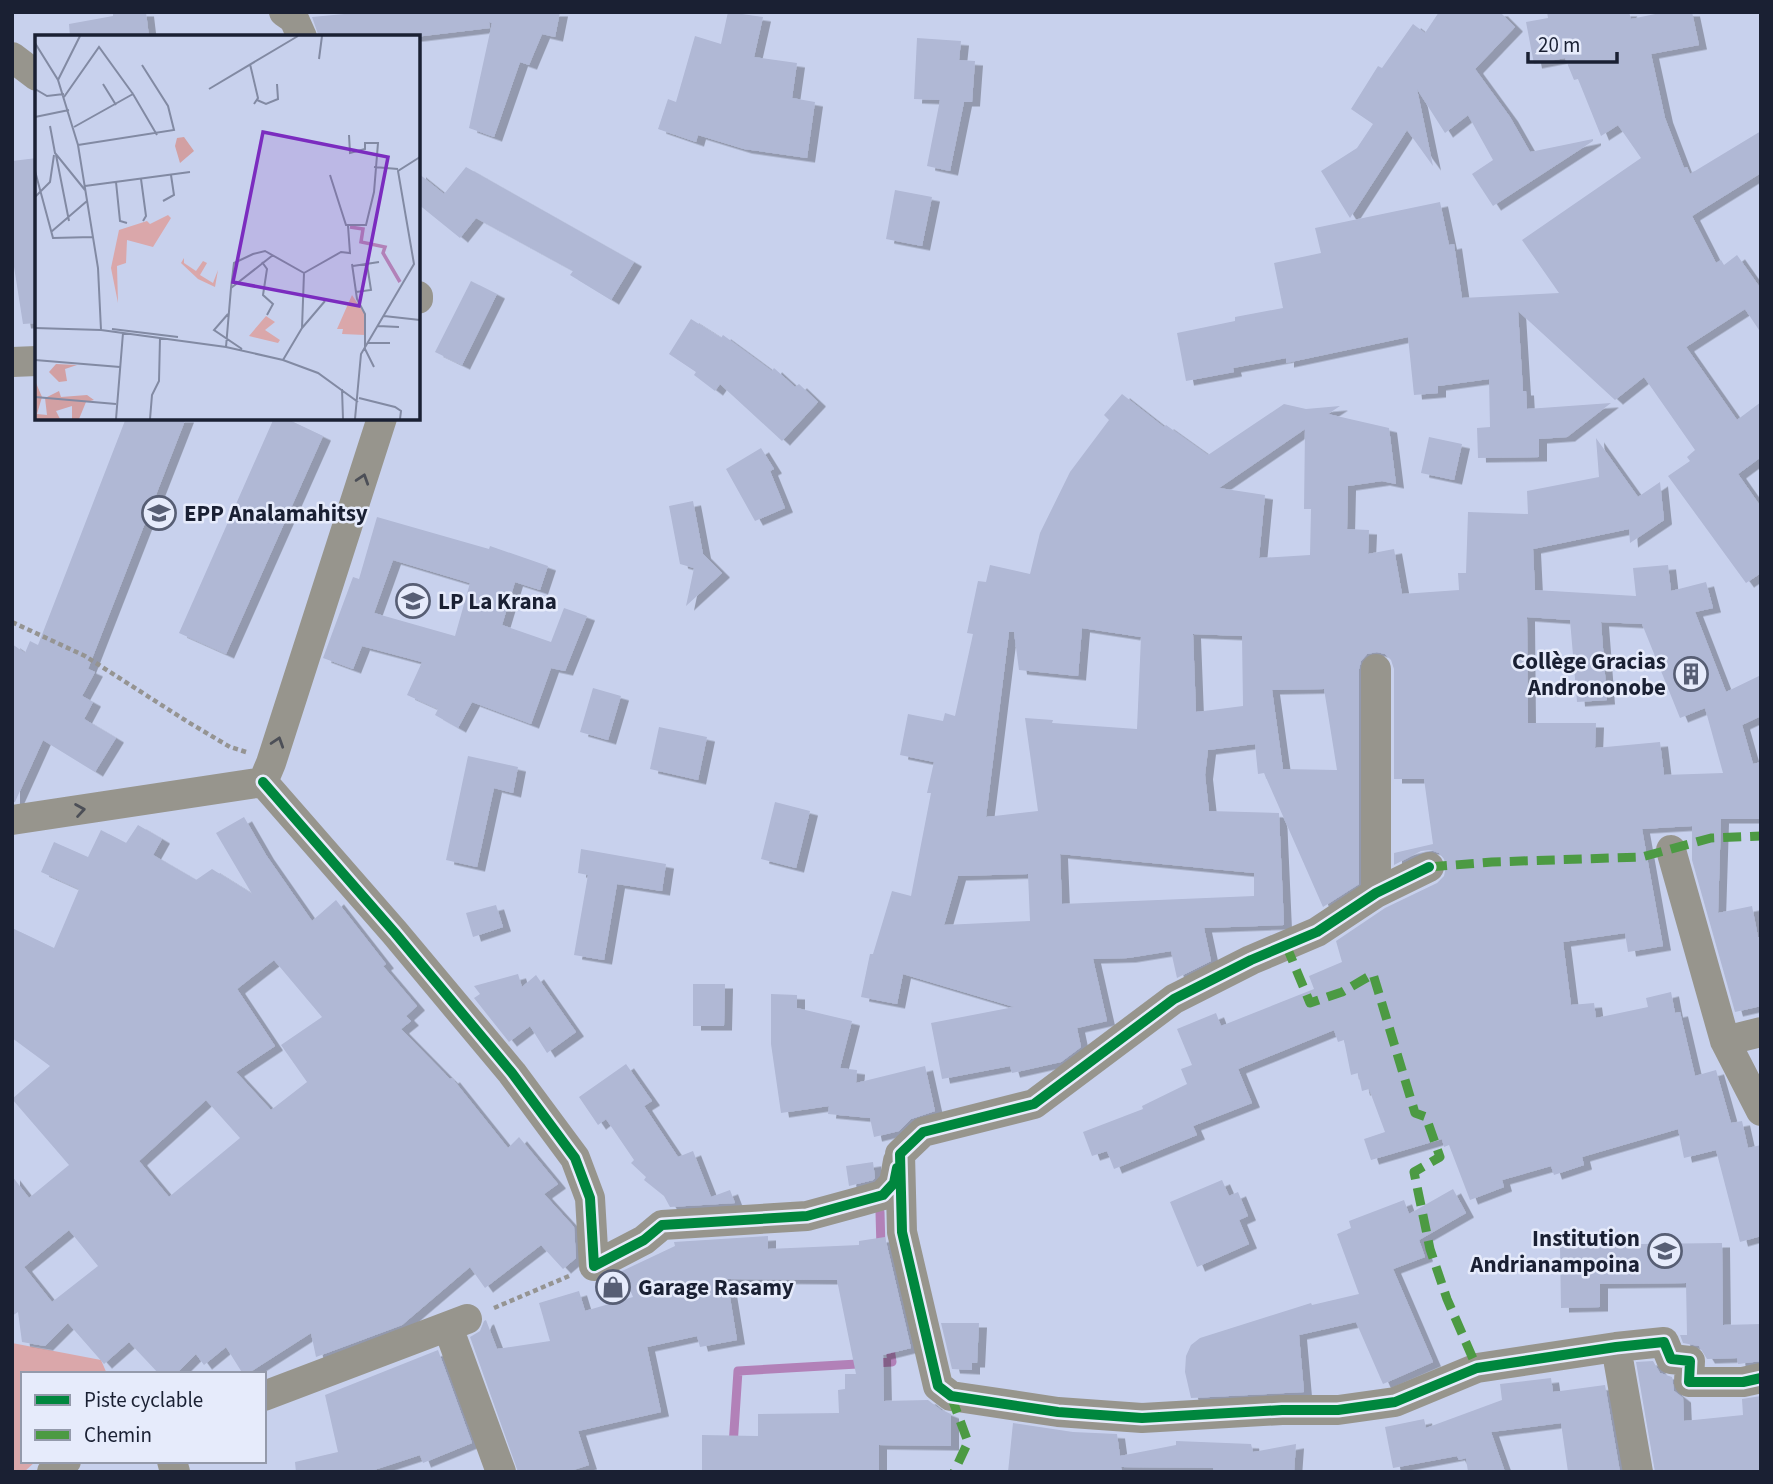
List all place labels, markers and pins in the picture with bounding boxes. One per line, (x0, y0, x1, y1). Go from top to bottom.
school or university icon: EPP Analamahitsy (140, 494, 178, 532)
place label: EPP Analamahitsy (184, 497, 368, 530)
school or university icon: LP La Krana (394, 582, 432, 620)
place label: LP La Krana (438, 585, 557, 618)
place label: Collège Gracias Andrononobe (1512, 645, 1666, 704)
building icon: Collège Gracias Andrononobe (1672, 655, 1710, 693)
place label: Institution Andrianampoina (1469, 1222, 1640, 1281)
school or university icon: Institution Andrianampoina (1646, 1232, 1684, 1270)
shop icon: Garage Rasamy (594, 1268, 632, 1306)
place label: Garage Rasamy (638, 1271, 794, 1304)

